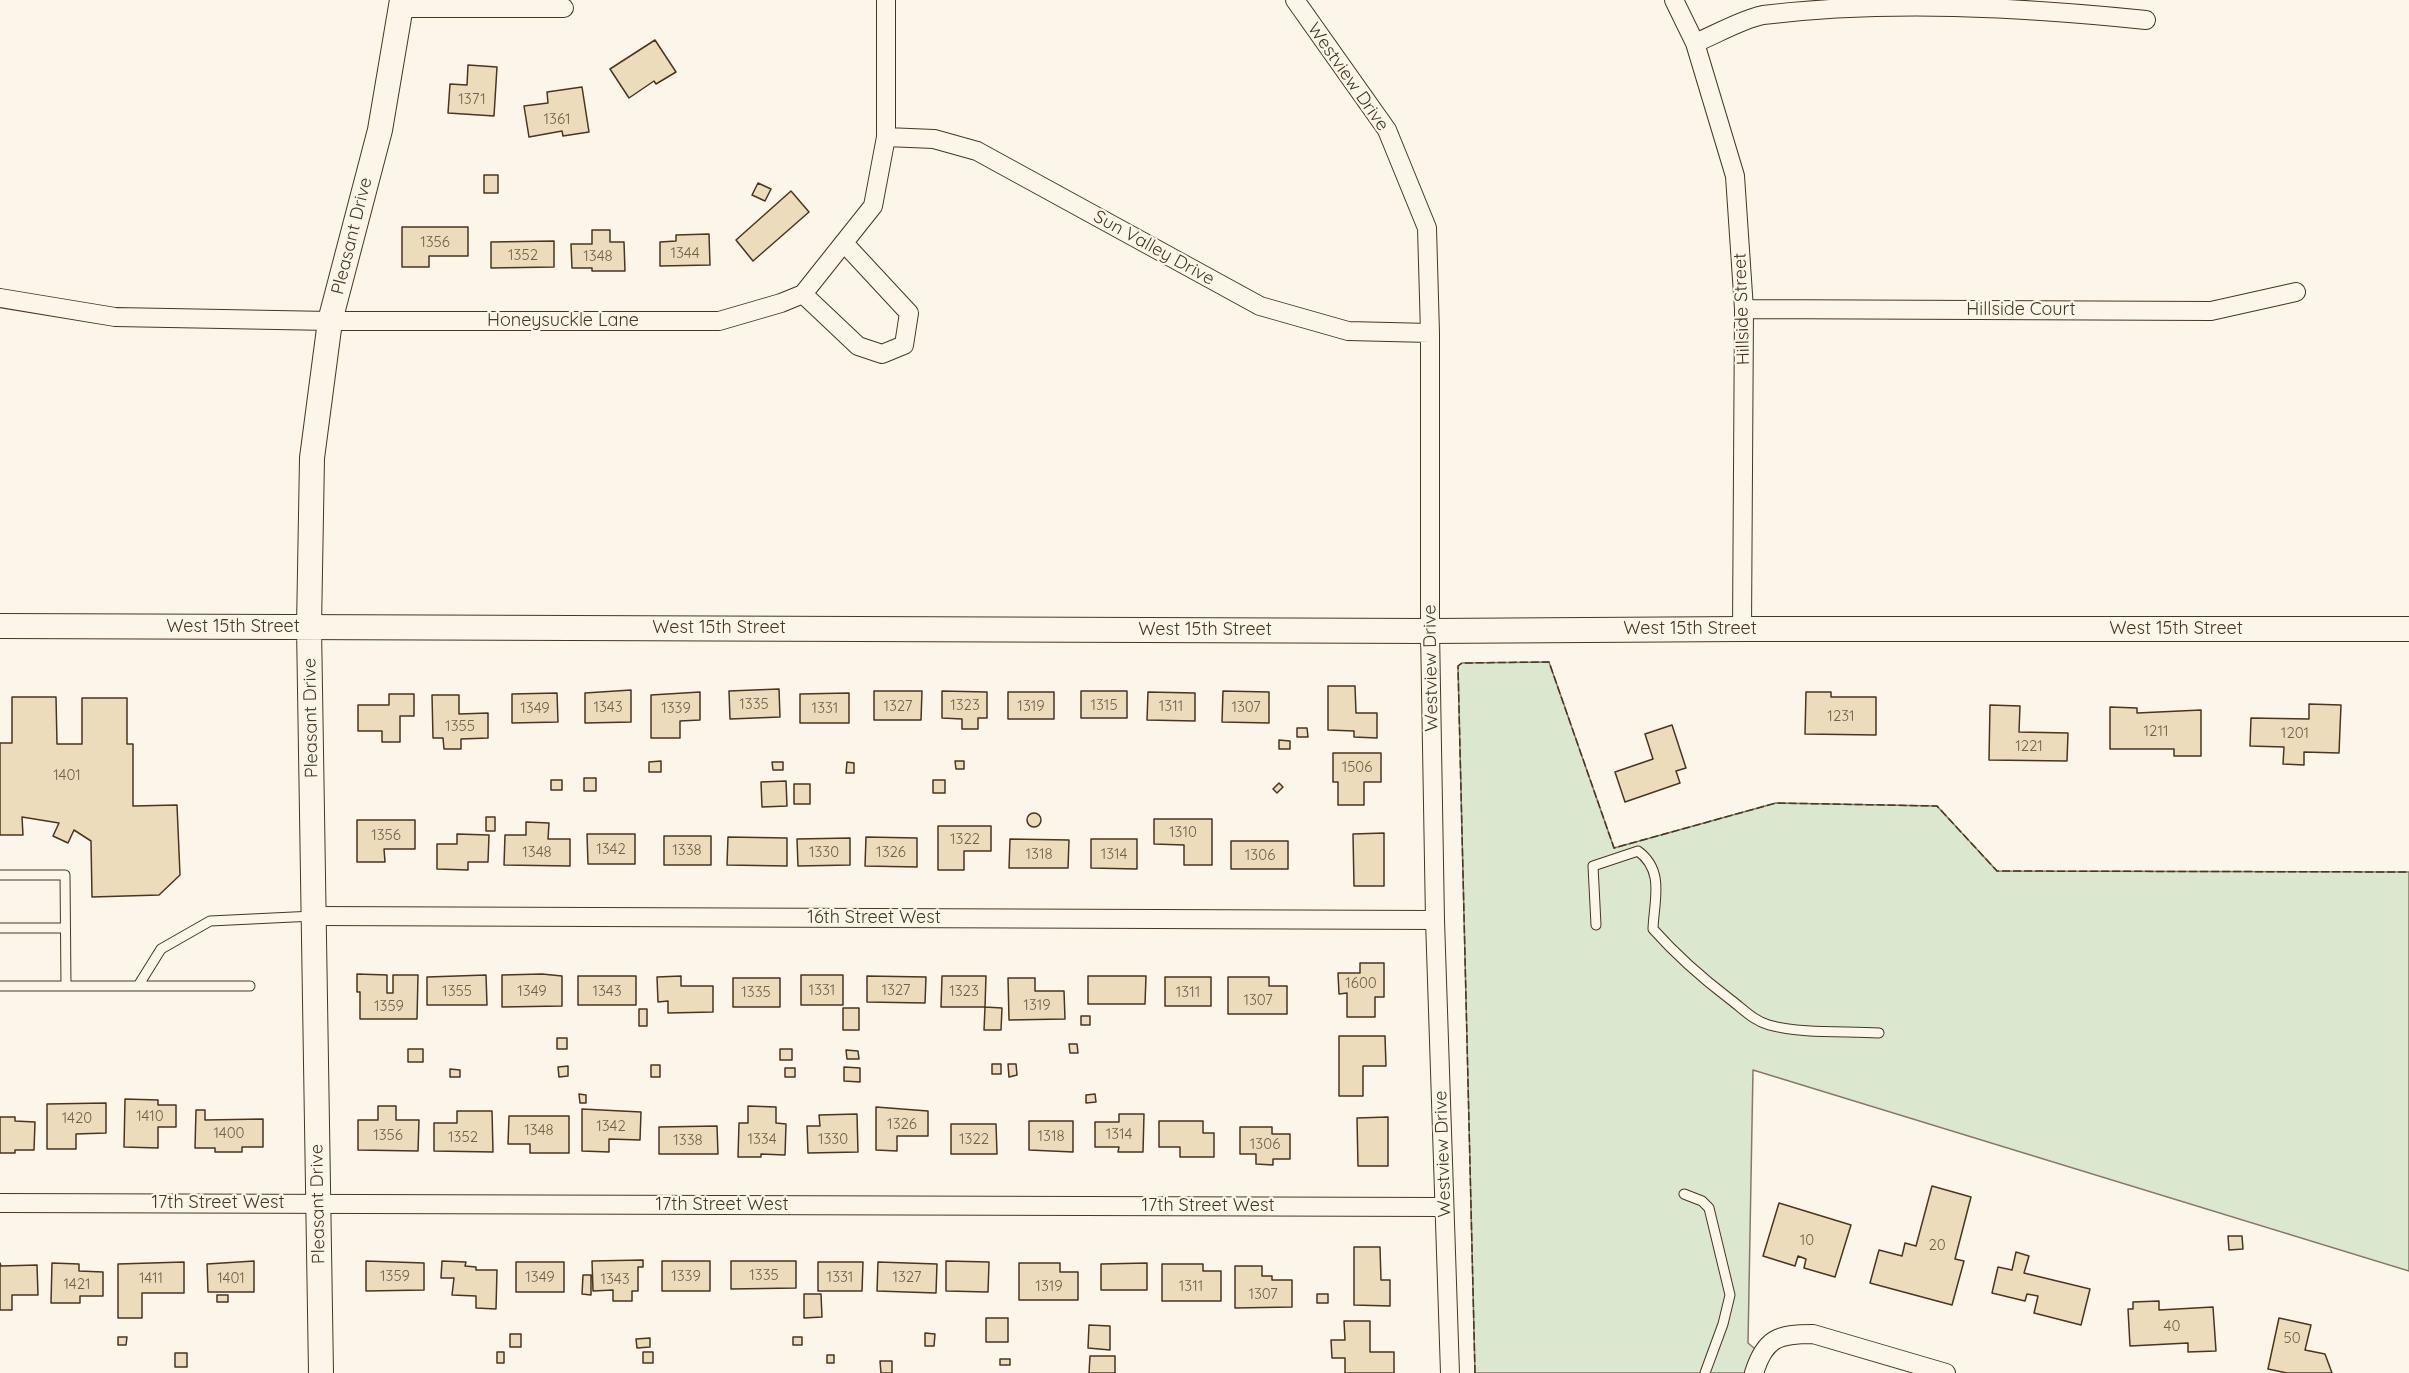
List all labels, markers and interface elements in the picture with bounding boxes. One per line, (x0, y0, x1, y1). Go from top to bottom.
street label: Westview Drive (1303, 19, 1393, 135)
house number: 1371 (458, 90, 486, 108)
house number: 1361 (544, 110, 570, 128)
street label: Pleasant Drive (327, 175, 377, 297)
street label: Sun Valley Drive (1090, 206, 1218, 290)
house number: 1356 (420, 233, 450, 251)
house number: 1344 (670, 244, 700, 262)
house number: 1352 (508, 246, 538, 264)
house number: 1348 (583, 247, 613, 265)
street label: Hillside Street (1729, 252, 1755, 366)
street label: Hillside Court (1966, 299, 2076, 321)
street label: Honeysuckle Lane (487, 310, 639, 332)
street label: Westview Drive (1419, 604, 1443, 732)
street label: West 15th Street (166, 616, 300, 638)
street label: West 15th Street (652, 617, 786, 639)
street label: West 15th Street (1623, 618, 1757, 640)
street label: West 15th Street (2109, 618, 2243, 640)
street label: West 15th Street (1138, 619, 1272, 641)
street label: Pleasant Drive (299, 658, 323, 778)
house number: 1335 (739, 695, 769, 713)
house number: 1323 (950, 696, 980, 714)
house number: 1315 (1090, 696, 1118, 714)
house number: 1327 (883, 697, 913, 715)
house number: 1319 (1017, 697, 1045, 715)
house number: 1311 (1159, 697, 1183, 715)
house number: 1343 (593, 698, 623, 716)
house number: 1307 (1231, 698, 1261, 716)
house number: 1349 (520, 699, 550, 717)
house number: 1339 (661, 699, 691, 717)
house number: 1331 (812, 699, 838, 717)
house number: 1231 (1827, 707, 1855, 725)
house number: 1355 (445, 717, 475, 735)
house number: 1211 (2144, 722, 2168, 740)
house number: 1201 (2281, 724, 2309, 742)
house number: 1221 (2015, 737, 2043, 755)
house number: 1506 (1342, 758, 1372, 776)
house number: 1401 (53, 766, 81, 784)
house number: 1310 (1169, 823, 1197, 841)
house number: 1356 (371, 826, 401, 844)
house number: 1322 (950, 830, 980, 848)
house number: 1342 (596, 840, 626, 858)
house number: 1338 (672, 841, 702, 859)
house number: 1348 (522, 843, 552, 861)
house number: 1330 (809, 843, 839, 861)
house number: 1326 (876, 843, 906, 861)
house number: 1318 (1025, 845, 1053, 863)
house number: 1314 (1101, 845, 1127, 863)
house number: 1306 (1245, 846, 1275, 864)
street label: 16th Street West (807, 907, 941, 929)
house number: 1600 (1345, 974, 1377, 992)
house number: 1331 (809, 981, 835, 999)
house number: 1327 (881, 981, 911, 999)
house number: 1355 (442, 982, 472, 1000)
house number: 1349 (517, 982, 547, 1000)
house number: 1343 (592, 982, 622, 1000)
house number: 1323 (949, 982, 979, 1000)
house number: 1335 (741, 983, 771, 1001)
house number: 1311 (1176, 983, 1200, 1001)
house number: 1307 (1243, 991, 1273, 1009)
house number: 1319 (1023, 996, 1051, 1014)
house number: 1359 (374, 997, 404, 1015)
street label: Westview Drive (1430, 1090, 1456, 1218)
house number: 1410 (136, 1107, 164, 1125)
house number: 1420 (62, 1109, 92, 1127)
house number: 1326 (887, 1115, 917, 1133)
house number: 1342 (596, 1117, 626, 1135)
house number: 1348 (524, 1121, 554, 1139)
house number: 1400 (213, 1124, 245, 1142)
house number: 1314 (1106, 1125, 1132, 1143)
house number: 1356 (373, 1126, 403, 1144)
house number: 1318 (1037, 1127, 1065, 1145)
house number: 1352 (448, 1128, 478, 1146)
house number: 1334 (747, 1130, 777, 1148)
house number: 1330 (818, 1130, 848, 1148)
house number: 1322 (959, 1130, 989, 1148)
house number: 1338 (673, 1131, 703, 1149)
house number: 1306 (1250, 1135, 1280, 1153)
street label: Pleasant Drive (306, 1144, 330, 1264)
street label: 17th Street West (151, 1192, 285, 1214)
street label: 17th Street West (655, 1194, 789, 1216)
street label: 17th Street West (1141, 1195, 1275, 1217)
house number: 10 (1800, 1231, 1814, 1249)
house number: 20 (1928, 1236, 1946, 1254)
house number: 1335 (749, 1266, 779, 1284)
house number: 1359 (380, 1267, 410, 1285)
house number: 1339 (671, 1267, 701, 1285)
house number: 1349 (525, 1268, 555, 1286)
house number: 1331 (827, 1268, 853, 1286)
house number: 1327 (892, 1268, 922, 1286)
house number: 1411 (139, 1269, 163, 1287)
house number: 1401 (217, 1269, 245, 1287)
house number: 1343 (600, 1270, 630, 1288)
house number: 1421 (63, 1275, 91, 1293)
house number: 1319 (1035, 1277, 1063, 1295)
house number: 1311 (1179, 1277, 1203, 1295)
house number: 1307 (1248, 1285, 1278, 1303)
house number: 40 (2164, 1317, 2180, 1335)
house number: 50 (2283, 1329, 2301, 1347)

